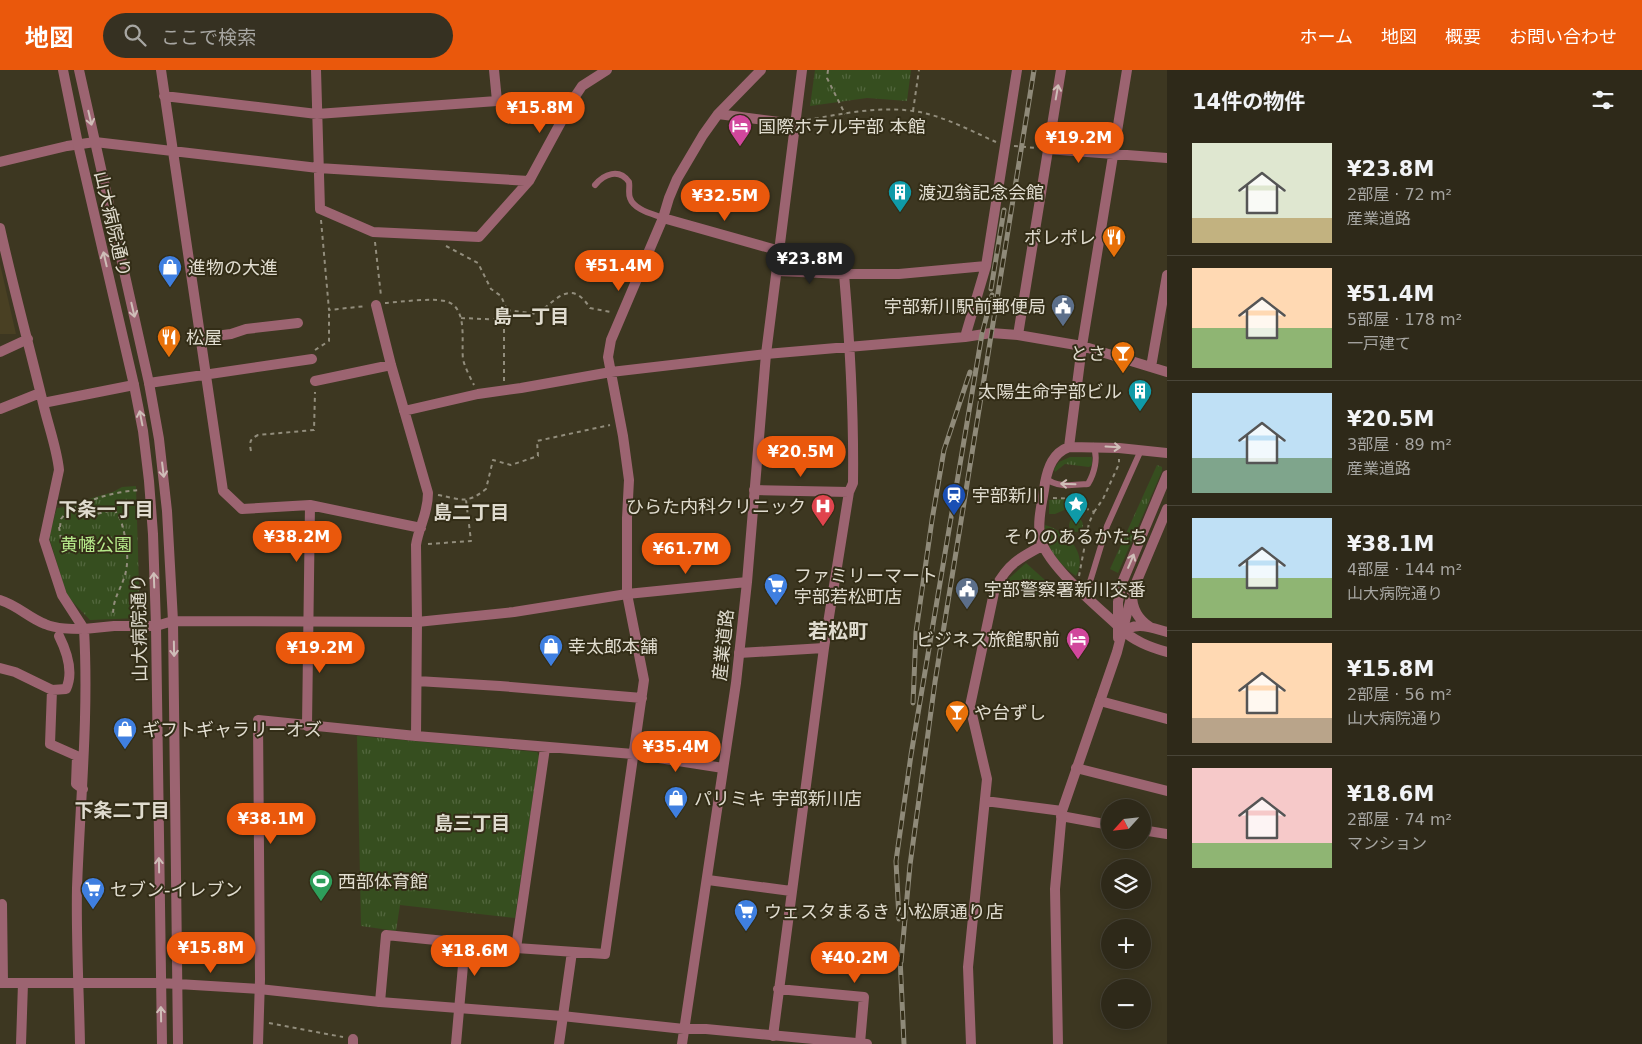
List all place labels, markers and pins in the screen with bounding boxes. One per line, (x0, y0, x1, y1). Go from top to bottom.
pin: ¥15.8M (499, 92, 581, 134)
hotel icon: 国際ホテル宇部 本館 (727, 113, 753, 147)
place label: 国際ホテル宇部 本館 (758, 116, 926, 137)
pin: ¥19.2M (1038, 122, 1120, 164)
building icon: 渡辺翁記念会館 (887, 179, 913, 213)
pin: ¥32.5M (684, 180, 766, 222)
place label: 渡辺翁記念会館 (918, 182, 1044, 203)
restaurant icon: ポレポレ (1101, 224, 1127, 258)
place label: ポレポレ (1024, 227, 1096, 248)
pin: ¥23.8M (769, 242, 851, 285)
pin: ¥51.4M (578, 250, 660, 292)
shop icon: 進物の大進 (157, 254, 183, 288)
place label: 進物の大進 (188, 257, 278, 278)
public building icon: 宇部新川駅前郵便局 (1050, 293, 1076, 327)
place label: 宇部新川駅前郵便局 (884, 296, 1046, 317)
restaurant icon: 松屋 (156, 324, 182, 358)
place label: 松屋 (186, 327, 222, 348)
bar icon: とさ (1110, 340, 1136, 374)
place label: とさ (1070, 343, 1106, 364)
building icon: 太陽生命宇部ビル (1127, 378, 1153, 412)
place label: 太陽生命宇部ビル (978, 381, 1122, 402)
pin: ¥20.5M (760, 436, 842, 478)
station icon: 宇部新川 (941, 482, 967, 516)
place label: 宇部新川 (972, 485, 1044, 506)
place icon: そりのあるかたち (1063, 491, 1089, 525)
hospital icon: ひらた内科クリニック (810, 493, 836, 527)
place label: ひらた内科クリニック (626, 496, 806, 517)
pin: ¥38.2M (256, 520, 338, 563)
place label: そりのあるかたち (1004, 526, 1148, 547)
pin: ¥61.7M (645, 532, 727, 575)
place label: ファミリーマート 宇部若松町店 (794, 565, 938, 607)
supermarket icon: ファミリーマート 宇部若松町店 (763, 572, 789, 606)
public building icon: 宇部警察署新川交番 (954, 576, 980, 610)
place label: 宇部警察署新川交番 (984, 579, 1146, 600)
hotel icon: ビジネス旅館駅前 (1065, 626, 1091, 660)
place label: ビジネス旅館駅前 (916, 629, 1060, 650)
pin: ¥19.2M (279, 632, 361, 674)
shop icon: 幸太郎本舗 (538, 633, 564, 667)
place label: 幸太郎本舗 (568, 636, 658, 657)
bar icon: や台ずし (944, 699, 970, 733)
place label: や台ずし (974, 702, 1046, 723)
shop icon: ギフトギャラリーオズ (112, 716, 138, 750)
place label: ギフトギャラリーオズ (142, 719, 322, 740)
pin: ¥35.4M (635, 730, 717, 773)
shop icon: パリミキ 宇部新川店 (663, 785, 689, 819)
place label: パリミキ 宇部新川店 (694, 788, 862, 809)
pin: ¥38.1M (230, 802, 312, 845)
sports icon: 西部体育館 (308, 868, 334, 902)
place label: 西部体育館 (338, 871, 428, 892)
supermarket icon: セブン-イレブン (80, 876, 106, 910)
place label: セブン-イレブン (110, 879, 243, 900)
supermarket icon: ウェスタまるき 小松原通り店 (733, 898, 759, 932)
place label: ウェスタまるき 小松原通り店 (764, 901, 1004, 922)
pin: ¥15.8M (170, 932, 252, 974)
pin: ¥18.6M (434, 934, 516, 977)
pin: ¥40.2M (814, 942, 896, 984)

